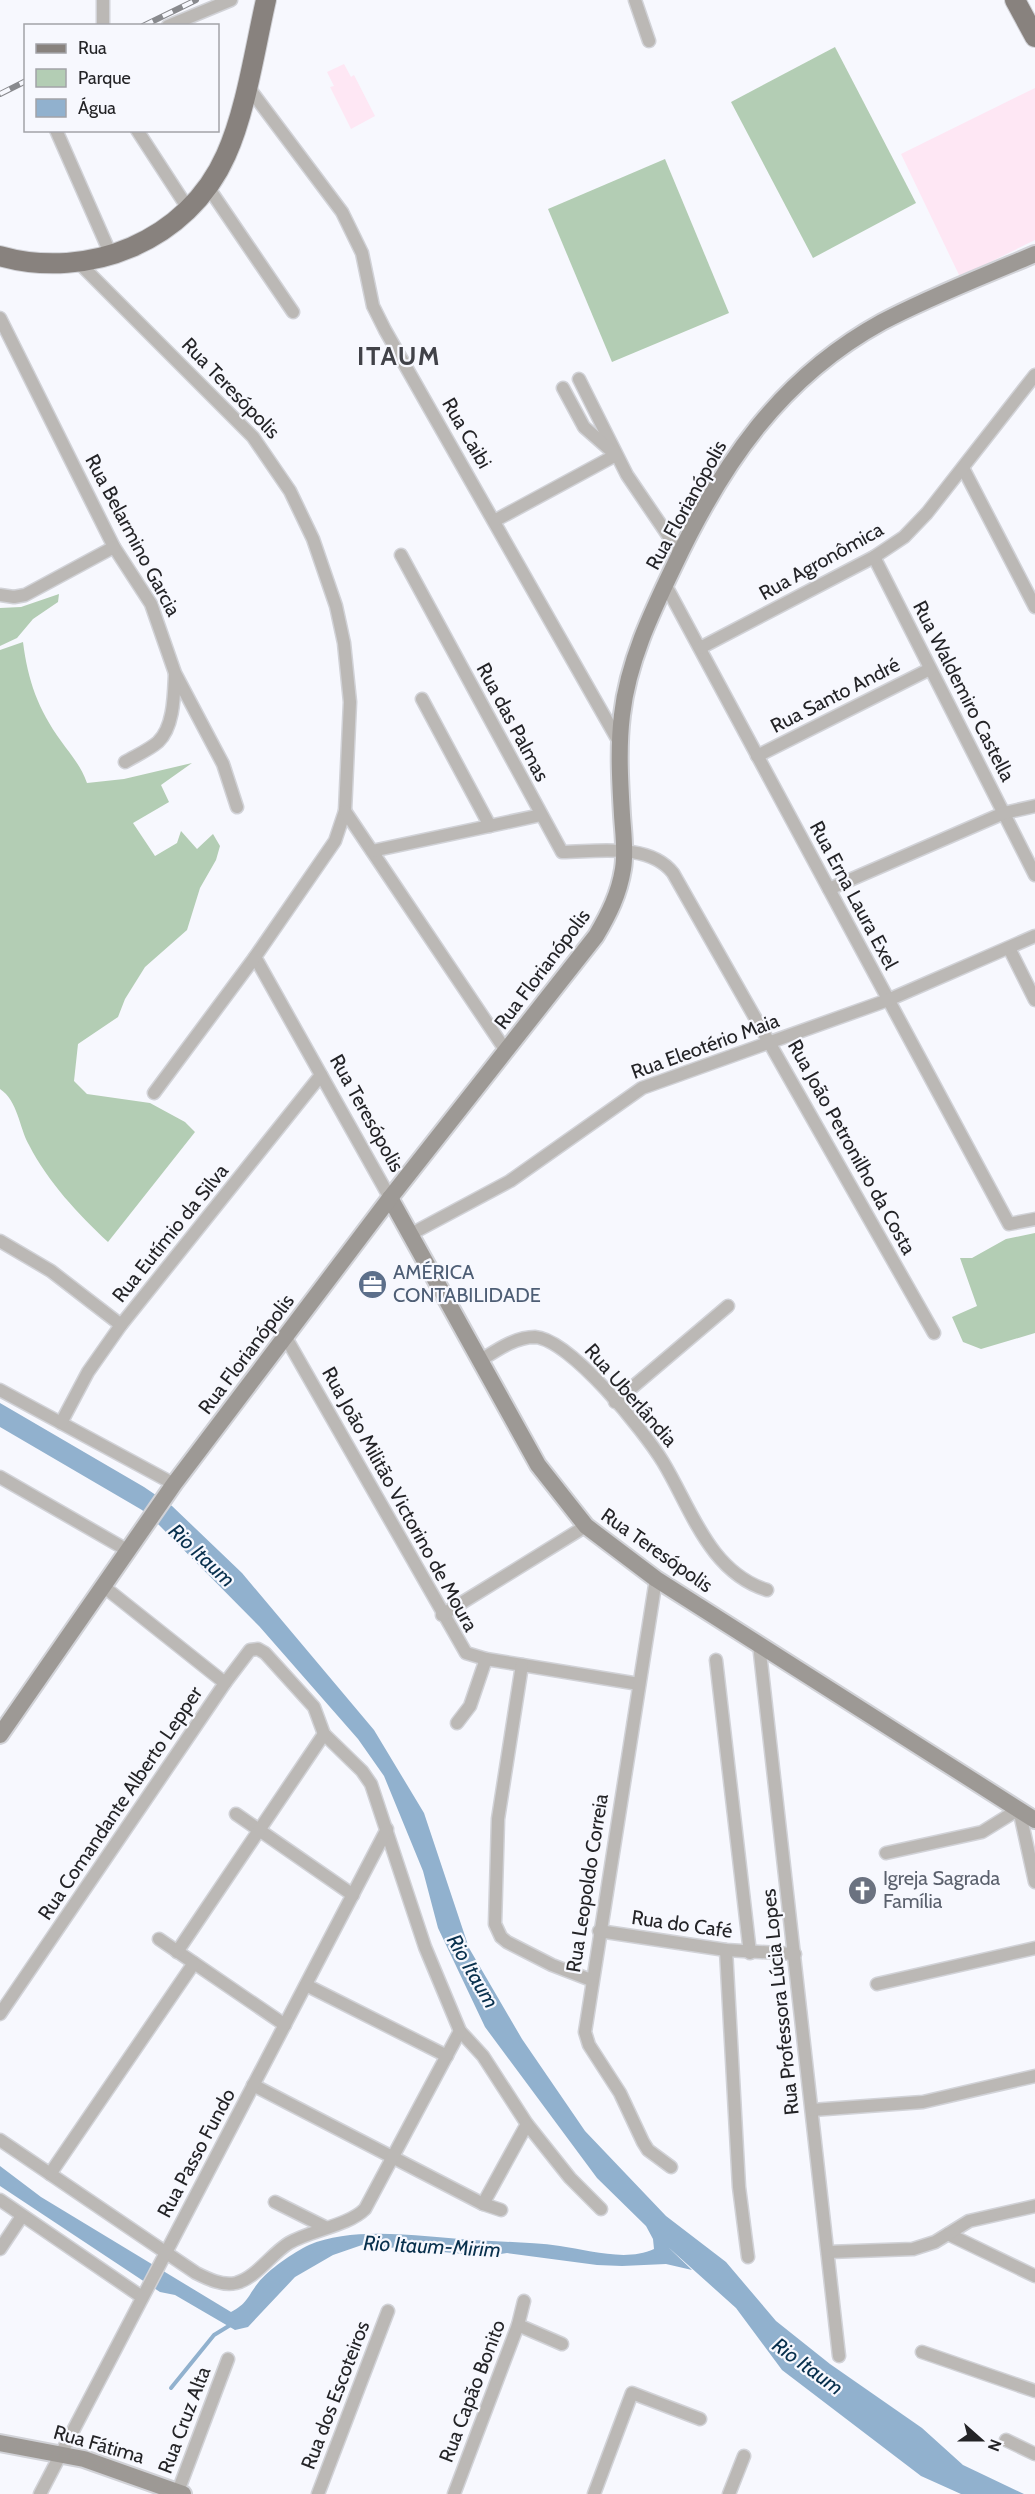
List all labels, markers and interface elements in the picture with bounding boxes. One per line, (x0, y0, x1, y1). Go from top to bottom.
legend (24, 24, 219, 132)
text: Rua (78, 37, 107, 59)
text: Parque (78, 67, 131, 89)
text: Água (78, 97, 116, 119)
street label: Rua Teresópolis (177, 333, 285, 443)
district label: ITAUM (357, 340, 441, 372)
street label: Rua Caibi (437, 393, 497, 473)
street label: Rua Florianópolis (641, 436, 731, 574)
street label: Rua Belarmino Garcia (80, 450, 186, 620)
street label: Rua Agronômica (755, 517, 888, 605)
street label: Rua Waldemiro Castella (908, 597, 1020, 786)
street label: Rua Santo André (766, 652, 904, 738)
street label: Rua das Palmas (472, 659, 554, 785)
street label: Rua Erna Laura Exel (805, 817, 903, 973)
street label: Rua Florianópolis (489, 904, 595, 1034)
street label: Rua Eleotério Maia (628, 1008, 783, 1084)
street label: Rua João Petronilho da Costa (783, 1035, 921, 1259)
street label: Rua Teresópolis (325, 1050, 409, 1176)
street label: Rua Eutímio da Silva (107, 1159, 233, 1307)
place label: AMÉRICA CONTABILIDADE (393, 1260, 541, 1307)
office icon: AMÉRICA CONTABILIDADE (356, 1268, 388, 1300)
street label: Rua Florianópolis (193, 1289, 299, 1419)
street label: Rua Uberlândia (580, 1339, 683, 1452)
street label: Rua João Militão Victorino de Moura (317, 1363, 483, 1636)
street label: Rua Teresópolis (597, 1503, 717, 1597)
water label: Rio Itaum (164, 1518, 240, 1592)
street label: Rua Comandante Alberto Lepper (33, 1681, 208, 1924)
street label: Rua Leopoldo Correia (561, 1792, 613, 1974)
place label: Igreja Sagrada Família (883, 1866, 1001, 1913)
church icon: Igreja Sagrada Família (846, 1874, 878, 1906)
street label: Rua Professora Lúcia Lopes (756, 1888, 804, 2116)
street label: Rua do Café (630, 1905, 734, 1943)
water label: Rio Itaum (442, 1930, 504, 2012)
street label: Rua Passo Fundo (152, 2084, 240, 2222)
water label: Rio Itaum-Mirim (363, 2230, 501, 2262)
street label: Rua Capão Bonito (434, 2316, 510, 2466)
street label: Rua dos Escoteiros (296, 2317, 374, 2473)
water label: Rio Itaum (768, 2332, 848, 2400)
street label: Rua Cruz Alta (153, 2363, 215, 2477)
north arrow (951, 2410, 1011, 2470)
street label: Rua Fátima (51, 2420, 148, 2468)
text: N (984, 2437, 1005, 2454)

